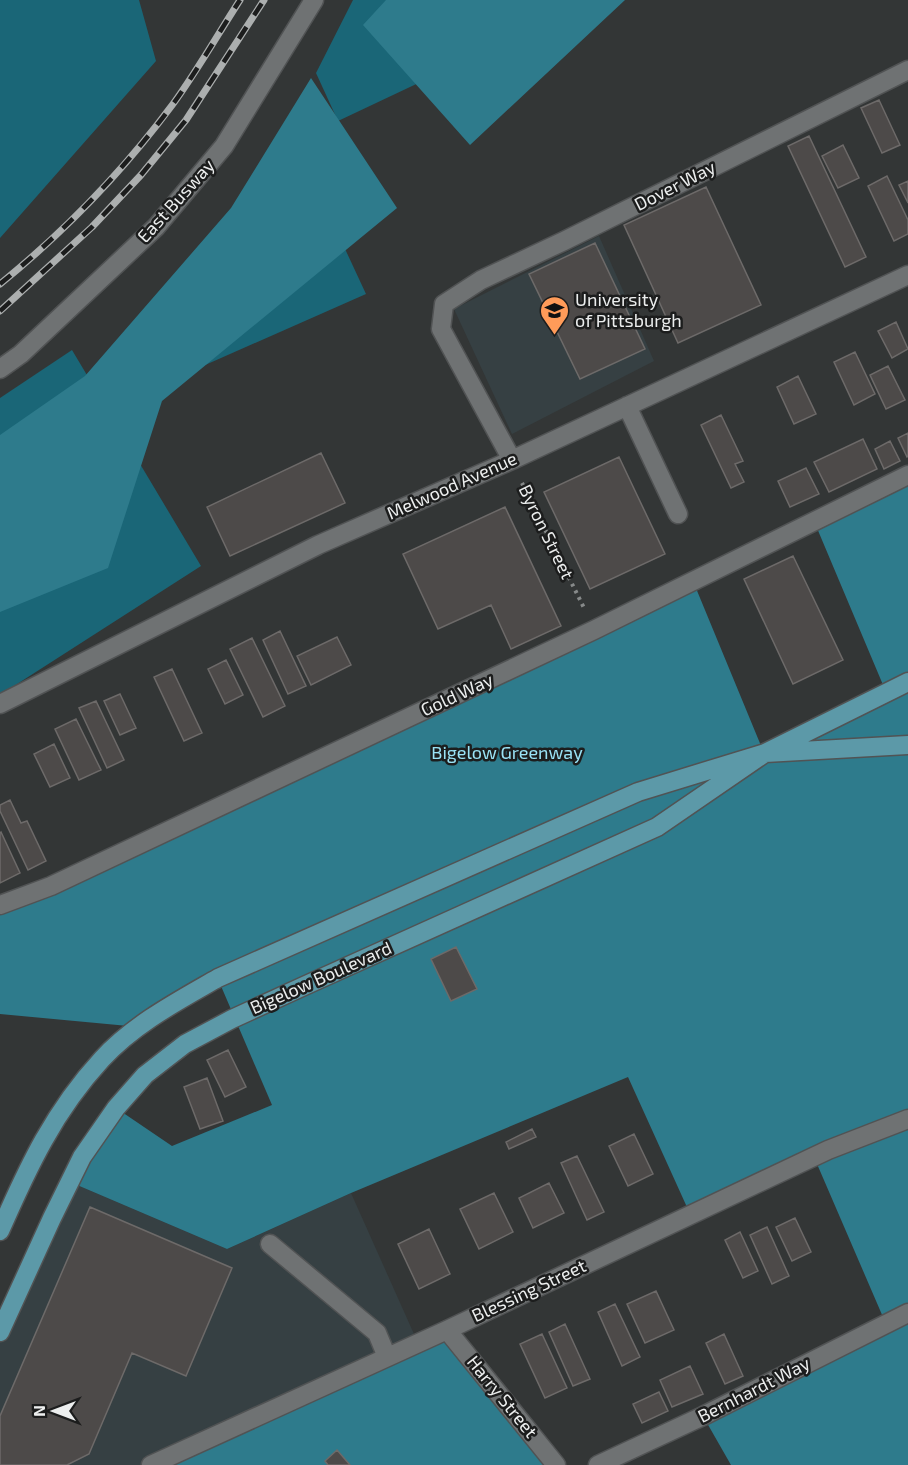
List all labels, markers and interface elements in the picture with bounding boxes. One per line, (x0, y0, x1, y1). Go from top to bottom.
street label: East Busway (132, 154, 219, 247)
street label: Dover Way (630, 155, 719, 215)
place label: University of Pittsburgh (575, 288, 682, 331)
school or university icon: University of Pittsburgh (538, 294, 570, 336)
street label: Melwood Avenue (383, 447, 520, 524)
street label: Byron Street (515, 481, 579, 583)
street label: Gold Way (417, 668, 497, 720)
park label: Bigelow Greenway (431, 741, 583, 763)
street label: Bigelow Boulevard (246, 936, 395, 1018)
street label: Blessing Street (468, 1254, 589, 1326)
street label: Harry Street (463, 1351, 543, 1442)
street label: Bernhardt Way (694, 1351, 814, 1427)
north arrow (24, 1381, 84, 1441)
text: N (29, 1405, 48, 1417)

